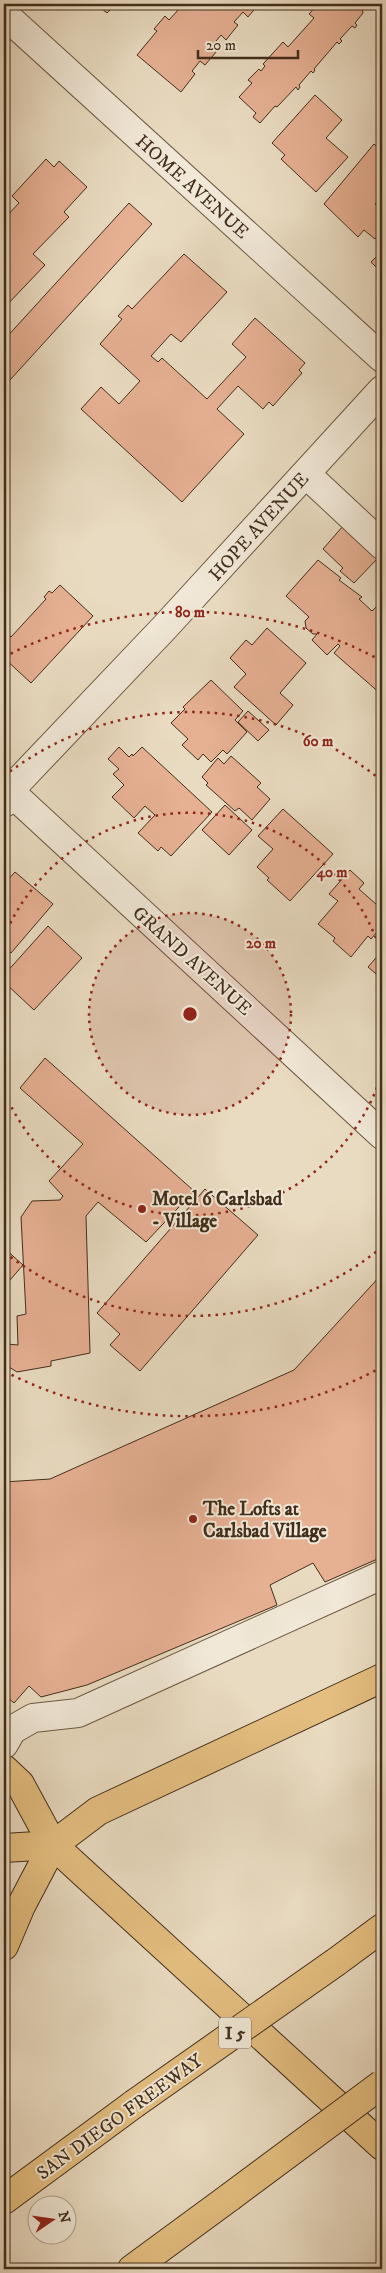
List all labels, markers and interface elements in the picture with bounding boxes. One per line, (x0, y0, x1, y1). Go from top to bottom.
scale bar (198, 28, 298, 60)
text: 20 m (206, 36, 236, 55)
street label: HOME AVENUE (131, 130, 253, 244)
street label: HOPE AVENUE (204, 468, 314, 586)
text: 80 m (175, 603, 206, 622)
text: 60 m (303, 732, 334, 751)
text: 40 m (315, 863, 348, 882)
street label: GRAND AVENUE (128, 902, 256, 1021)
text: 20 m (246, 934, 277, 953)
centre of rings (181, 1005, 199, 1023)
place label: Motel 6 Carlsbad - Village (152, 1188, 283, 1233)
marker: Motel 6 Carlsbad - Village (136, 1203, 148, 1215)
place label: The Lofts at Carlsbad Village (202, 1498, 327, 1543)
marker: The Lofts at Carlsbad Village (187, 1513, 199, 1525)
road number: I 5 (219, 2018, 251, 2048)
street label: SAN DIEGO FREEWAY (32, 2049, 208, 2185)
north arrow (28, 2196, 78, 2246)
text: N (54, 2210, 74, 2225)

